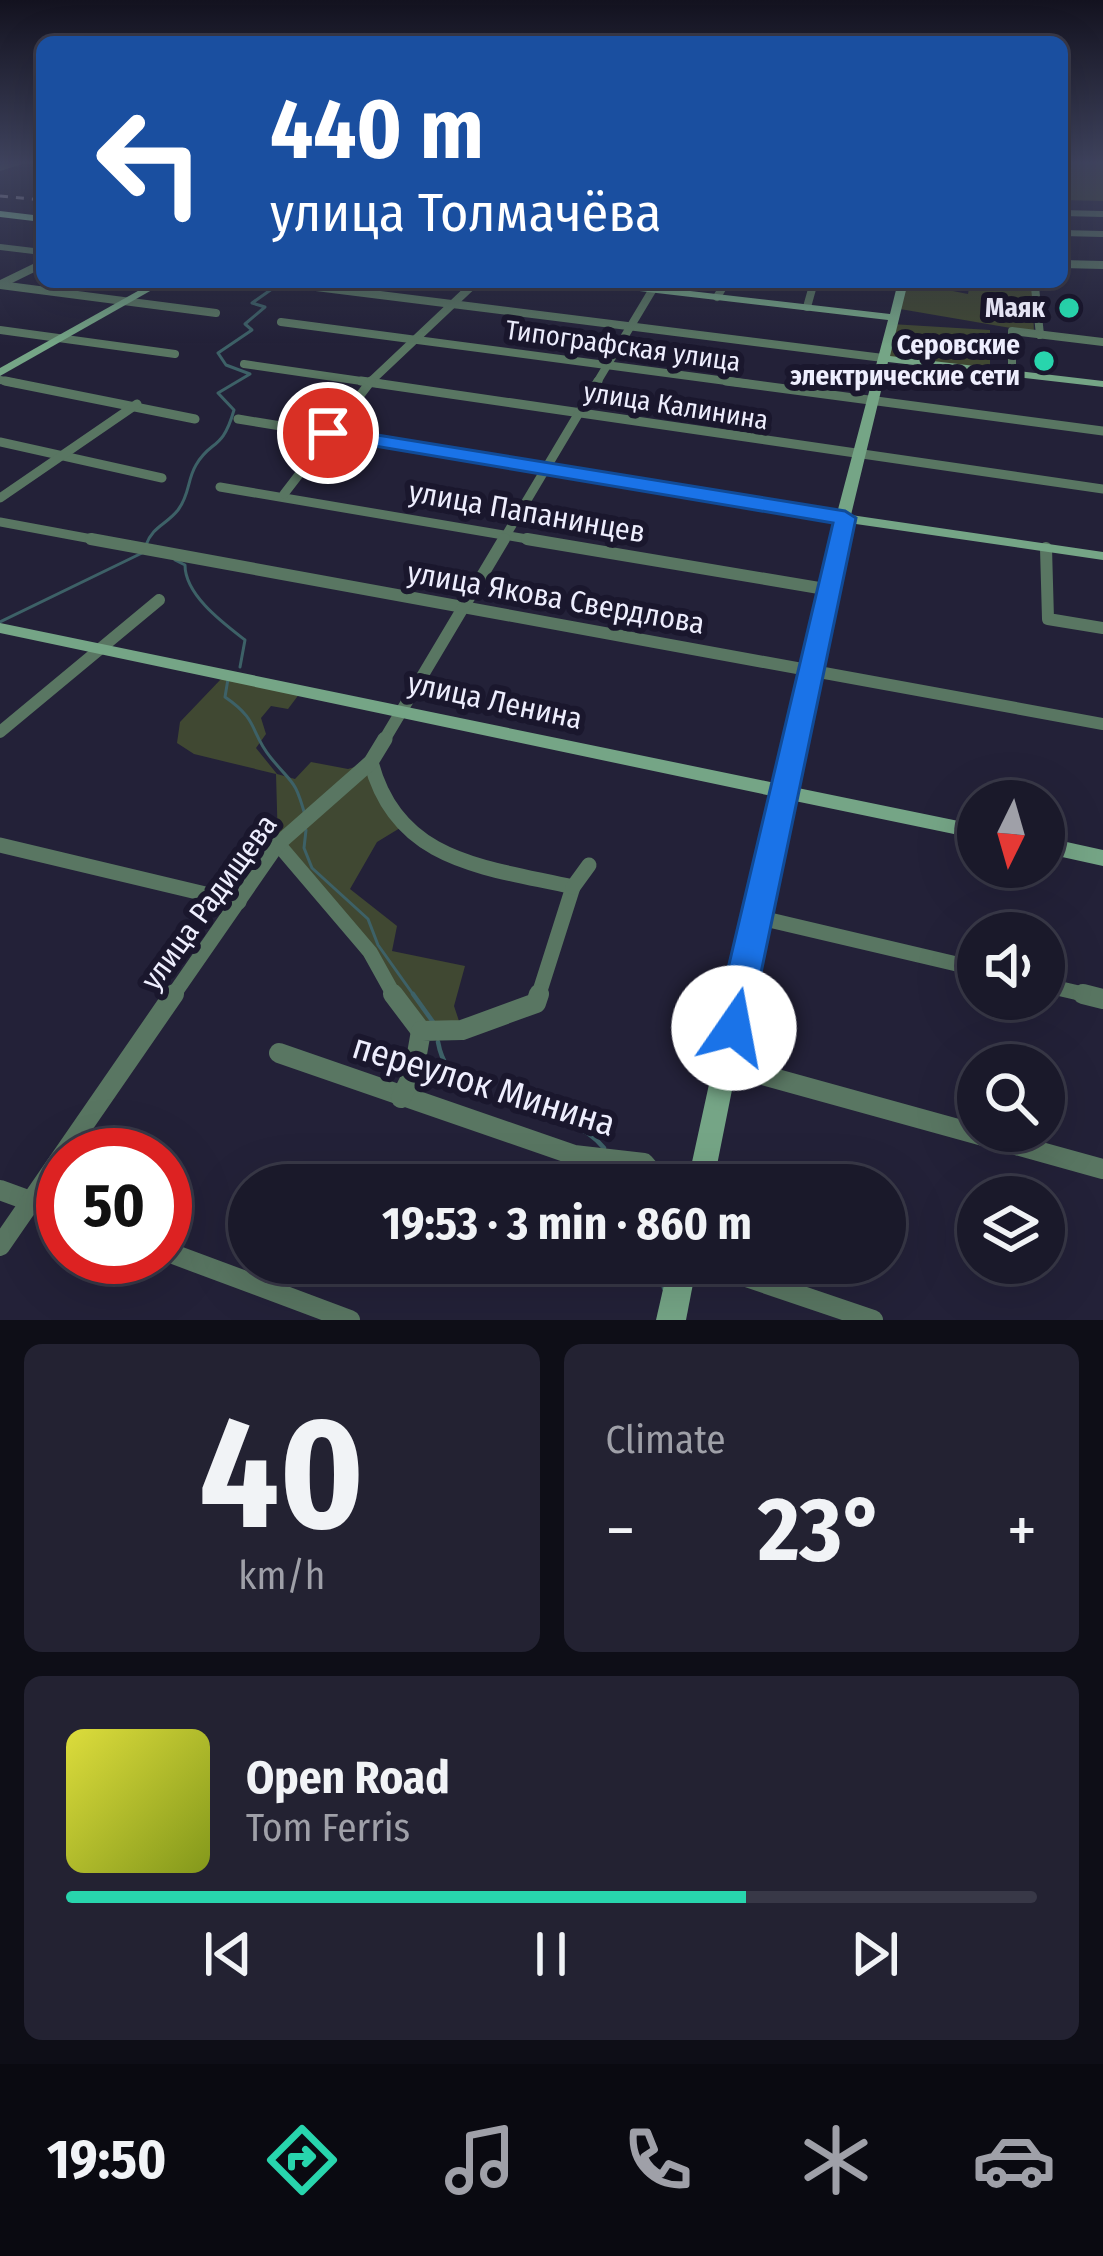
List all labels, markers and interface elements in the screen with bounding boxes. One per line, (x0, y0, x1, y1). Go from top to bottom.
text: 440 m (270, 79, 484, 180)
icon: left (72, 84, 228, 240)
text: улица Толмачёва (270, 181, 661, 245)
place label: Маяк (985, 292, 1045, 324)
marker: Маяк (1056, 295, 1082, 321)
street label: Типографская улица (504, 314, 742, 378)
place label: Серовские электрические сети (790, 329, 1020, 392)
marker: Серовские электрические сети (1031, 348, 1057, 374)
street label: улица Калинина (581, 376, 771, 436)
pin (277, 382, 379, 484)
icon: arrive (295, 400, 361, 466)
street label: улица Папанинцев (406, 474, 648, 550)
street label: улица Якова Свердлова (405, 554, 707, 642)
street label: улица Ленина (404, 665, 586, 737)
north arrow (957, 780, 1065, 888)
map controls (957, 780, 1065, 1284)
street label: улица Радищева (133, 807, 285, 997)
button: sound (957, 912, 1065, 1020)
position arrow (671, 965, 797, 1091)
street label: переулок Минина (347, 1024, 621, 1146)
button: search (957, 1044, 1065, 1152)
speed limit sign: 50 (36, 1128, 192, 1284)
button: layers (957, 1176, 1065, 1284)
text: 19:53 · 3 min · 860 m (382, 1197, 752, 1251)
text: 40 (199, 1381, 364, 1568)
text: Climate (606, 1417, 726, 1463)
text: 23° (758, 1476, 884, 1584)
text: − (606, 1491, 635, 1570)
text: + (1007, 1491, 1037, 1570)
text: km/h (238, 1553, 325, 1599)
text: Open Road (246, 1751, 450, 1805)
text: Tom Ferris (246, 1805, 410, 1851)
icon: previous (195, 1921, 261, 1987)
icon: pause (518, 1921, 584, 1987)
icon: next (842, 1921, 908, 1987)
icon: directions (260, 2118, 344, 2202)
icon: music (438, 2118, 522, 2202)
icon: phone (616, 2118, 700, 2202)
icon: climate (794, 2118, 878, 2202)
icon: car (972, 2118, 1056, 2202)
text: 19:50 (47, 2128, 167, 2192)

